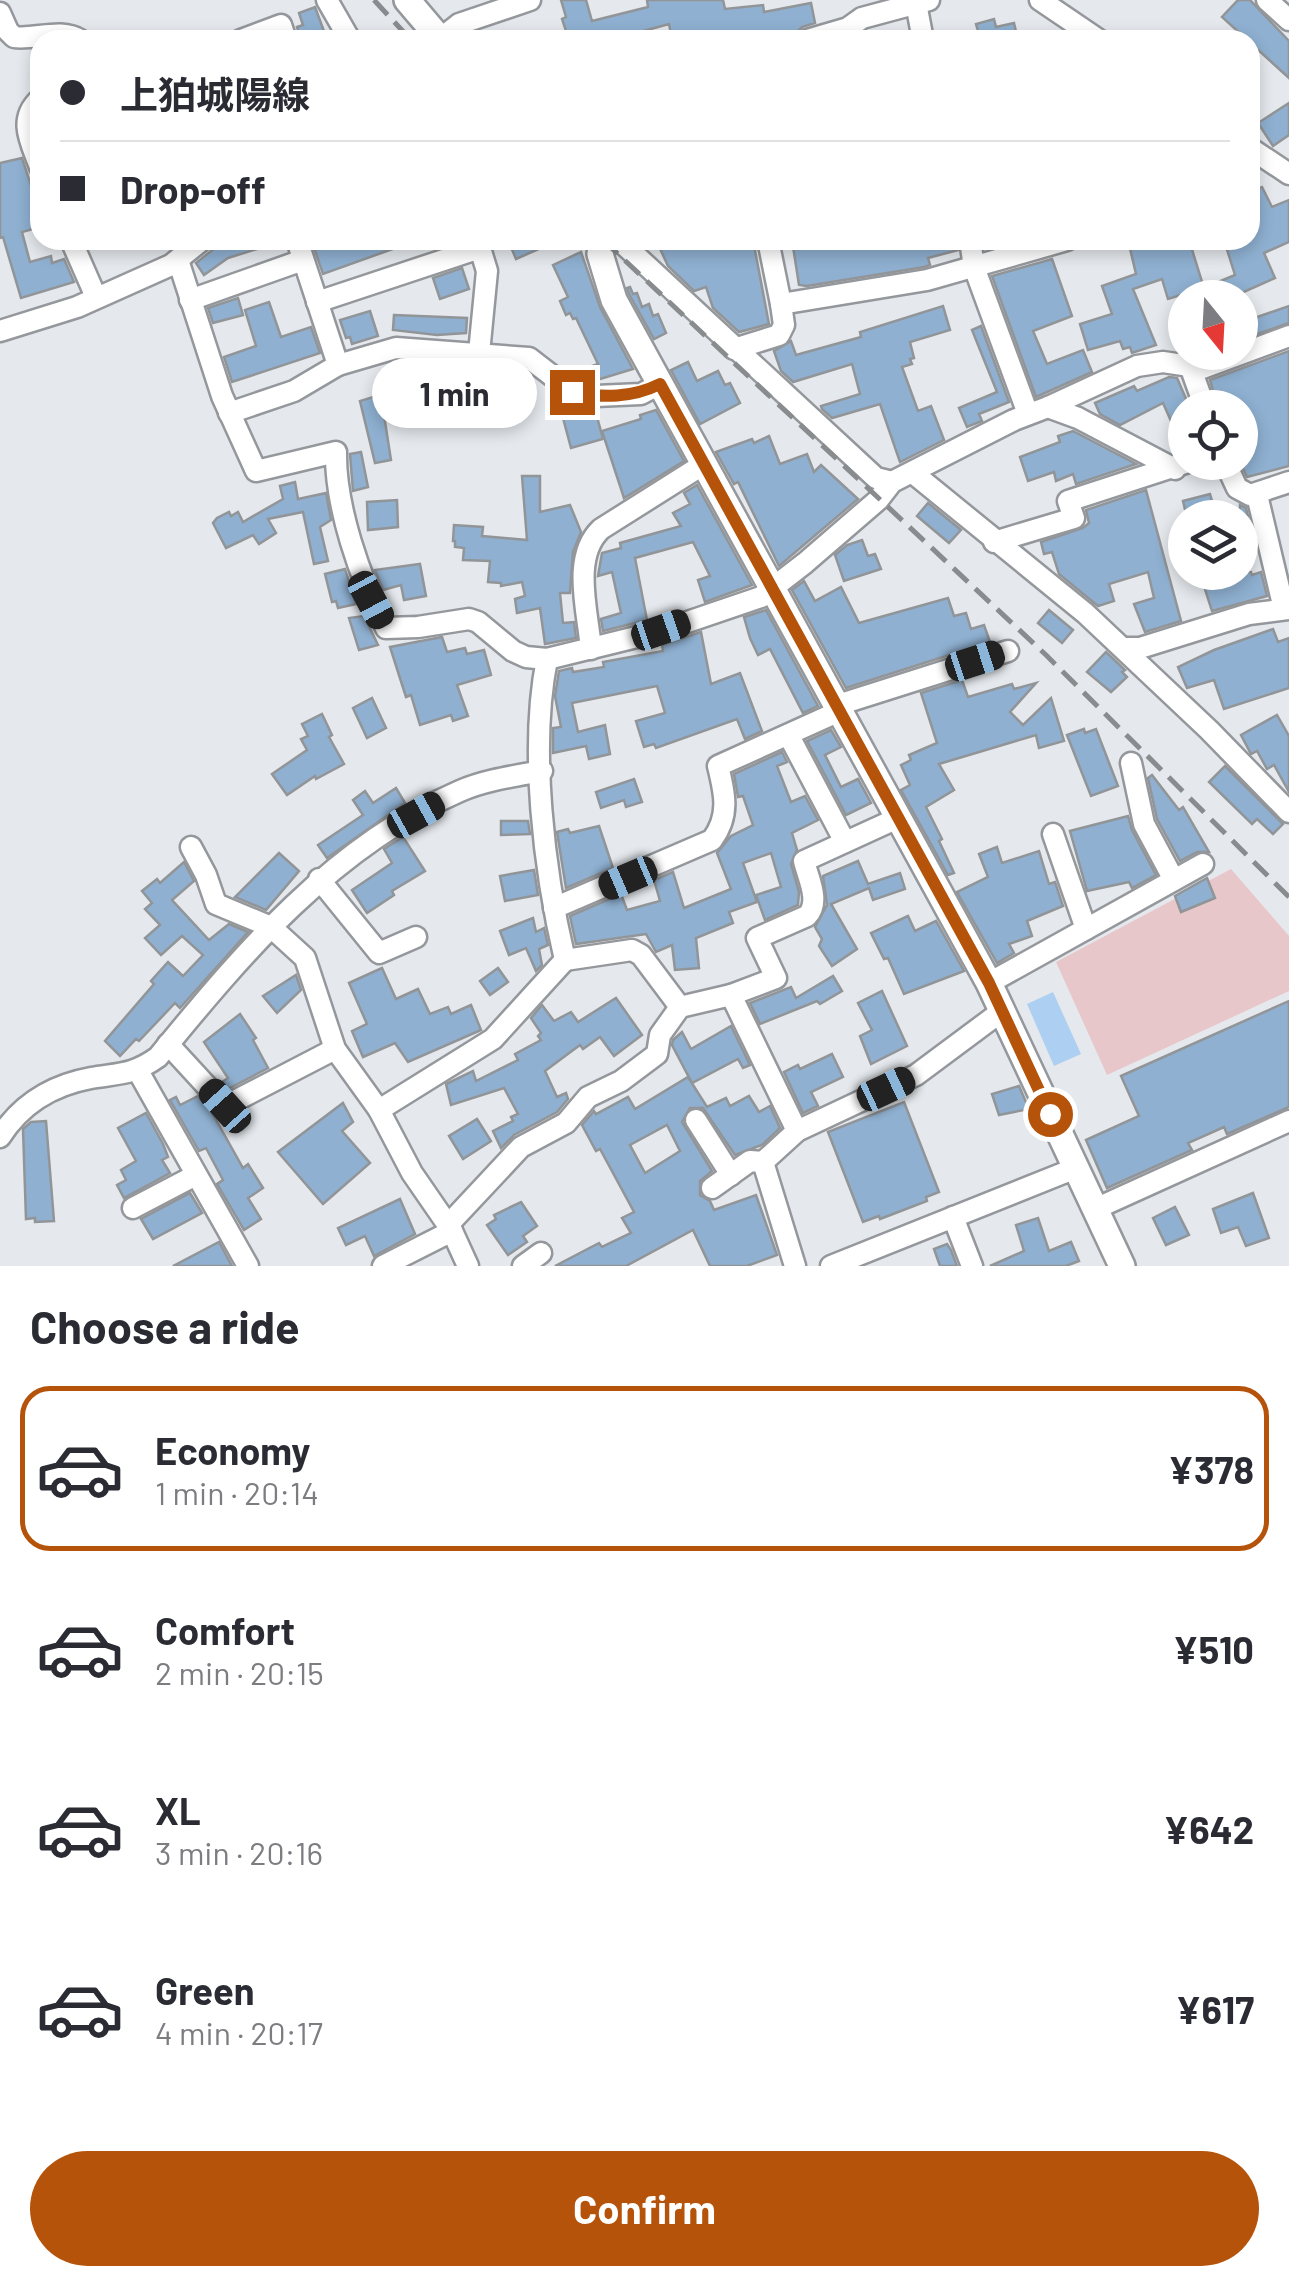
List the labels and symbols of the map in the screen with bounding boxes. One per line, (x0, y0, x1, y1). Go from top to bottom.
north arrow (1168, 280, 1258, 370)
callout: 1 min (372, 357, 537, 427)
route end (550, 370, 595, 415)
car (344, 566, 398, 634)
car (628, 606, 694, 654)
car (942, 637, 1008, 685)
car (382, 787, 450, 843)
car (595, 852, 661, 904)
car (852, 1063, 920, 1115)
car (194, 1074, 256, 1138)
route start (1028, 1092, 1073, 1137)

